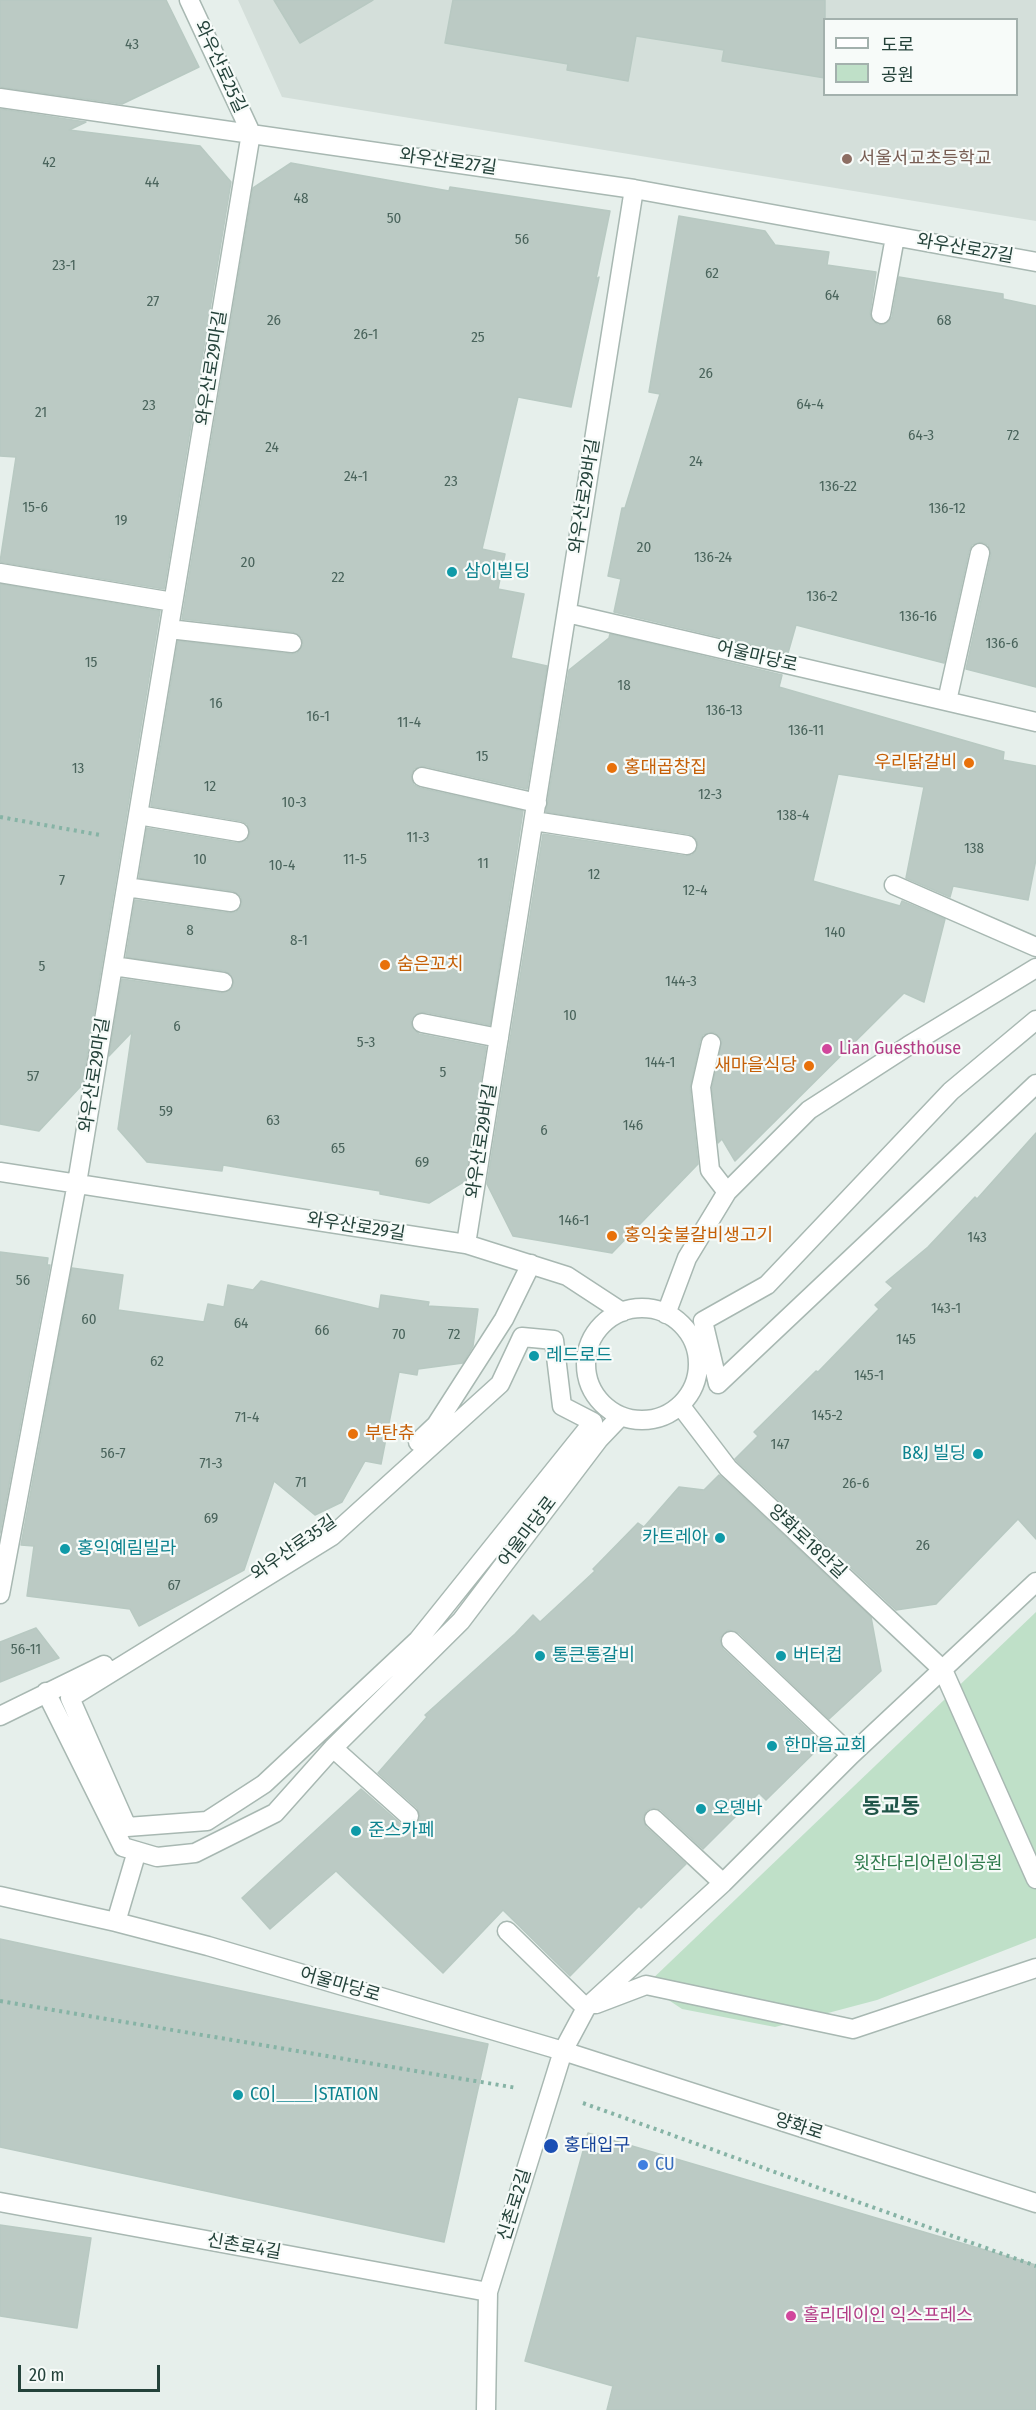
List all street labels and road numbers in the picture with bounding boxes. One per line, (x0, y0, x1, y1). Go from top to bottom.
street label: 와우산로25길 (189, 18, 251, 116)
street label: 와우산로27길 (398, 144, 498, 180)
street label: 와우산로27길 (915, 230, 1015, 268)
street label: 와우산로29마길 (192, 309, 232, 427)
street label: 와우산로29바길 (565, 437, 605, 555)
street label: 어울마당로 (714, 637, 800, 677)
street label: 와우산로29마길 (75, 1016, 115, 1134)
street label: 와우산로29바길 (462, 1082, 502, 1200)
street label: 와우산로29길 (305, 1209, 407, 1245)
street label: 어울마당로 (494, 1492, 562, 1572)
street label: 양화로18안길 (763, 1500, 851, 1584)
street label: 와우산로35길 (247, 1511, 341, 1585)
street label: 어울마당로 (297, 1963, 383, 2007)
street label: 양화로 (772, 2109, 826, 2145)
street label: 신촌로2길 (494, 2166, 536, 2244)
street label: 신촌로4길 (205, 2230, 283, 2264)

